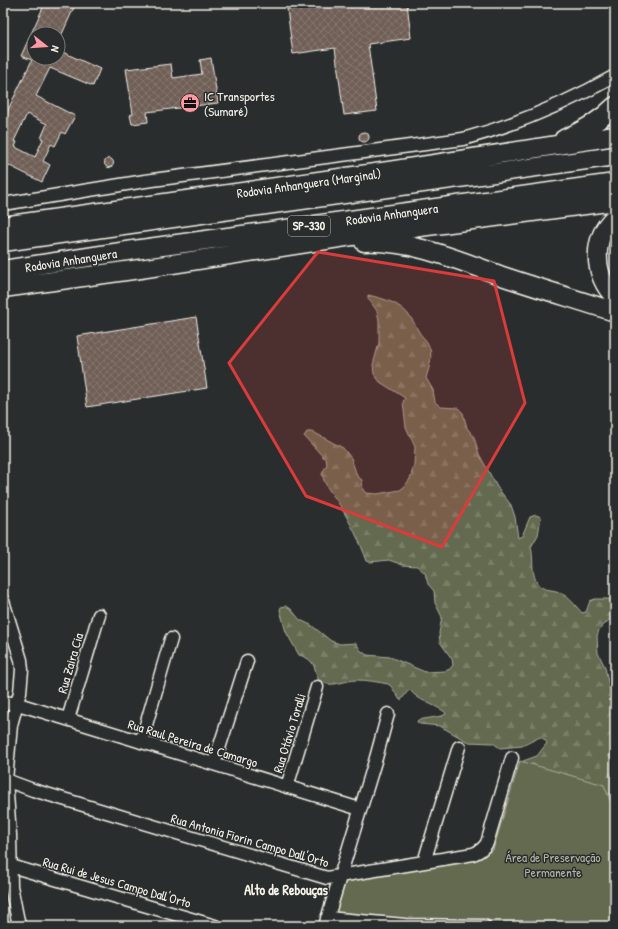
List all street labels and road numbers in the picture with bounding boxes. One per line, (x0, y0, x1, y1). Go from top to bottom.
street label: Rodovia Anhanguera (Marginal) (236, 164, 382, 202)
street label: Rodovia Anhanguera (345, 199, 439, 229)
road number: SP-330 (288, 216, 330, 236)
street label: Rodovia Anhanguera (24, 244, 118, 276)
street label: Rua Zaira Cia (53, 631, 87, 695)
street label: Rua Otávio Toralli (268, 691, 310, 775)
street label: Rua Raul Pereira de Camargo (126, 715, 260, 771)
street label: Rua Antonia Fiorin Campo Dall'Orto (169, 809, 331, 871)
street label: Rua Rui de Jesus Campo Dall'Orto (41, 852, 193, 912)

